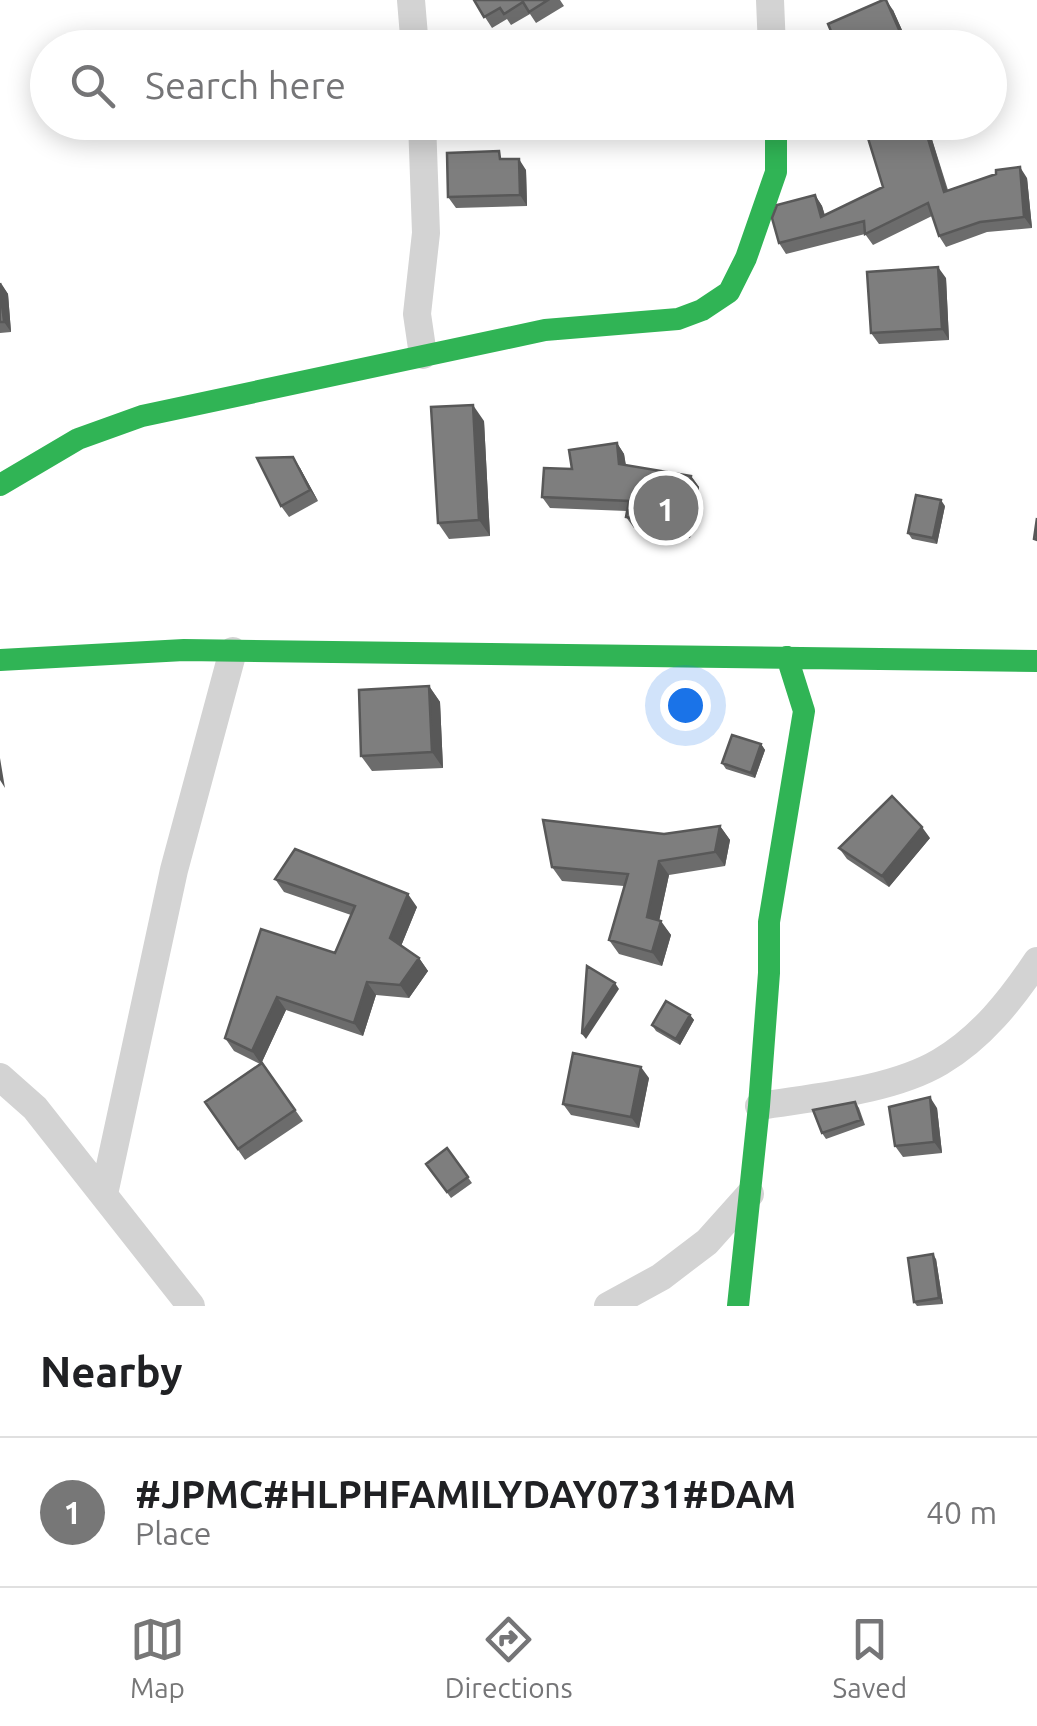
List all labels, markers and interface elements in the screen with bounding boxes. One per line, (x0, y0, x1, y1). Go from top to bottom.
search box (30, 30, 1007, 140)
icon: search (65, 58, 120, 113)
text: Search here (145, 64, 346, 106)
pin: 1 (634, 470, 698, 546)
your location (660, 680, 711, 731)
text: Nearby (40, 1348, 183, 1395)
text: #JPMC#HLPHFAMILYDAY0731#DAM (135, 1473, 796, 1515)
text: 1 (63, 1494, 82, 1530)
text: 40 m (926, 1494, 997, 1530)
text: Place (135, 1515, 211, 1551)
tab: Map (130, 1612, 185, 1703)
tab: Directions (445, 1612, 573, 1703)
tab: Saved (833, 1612, 907, 1703)

